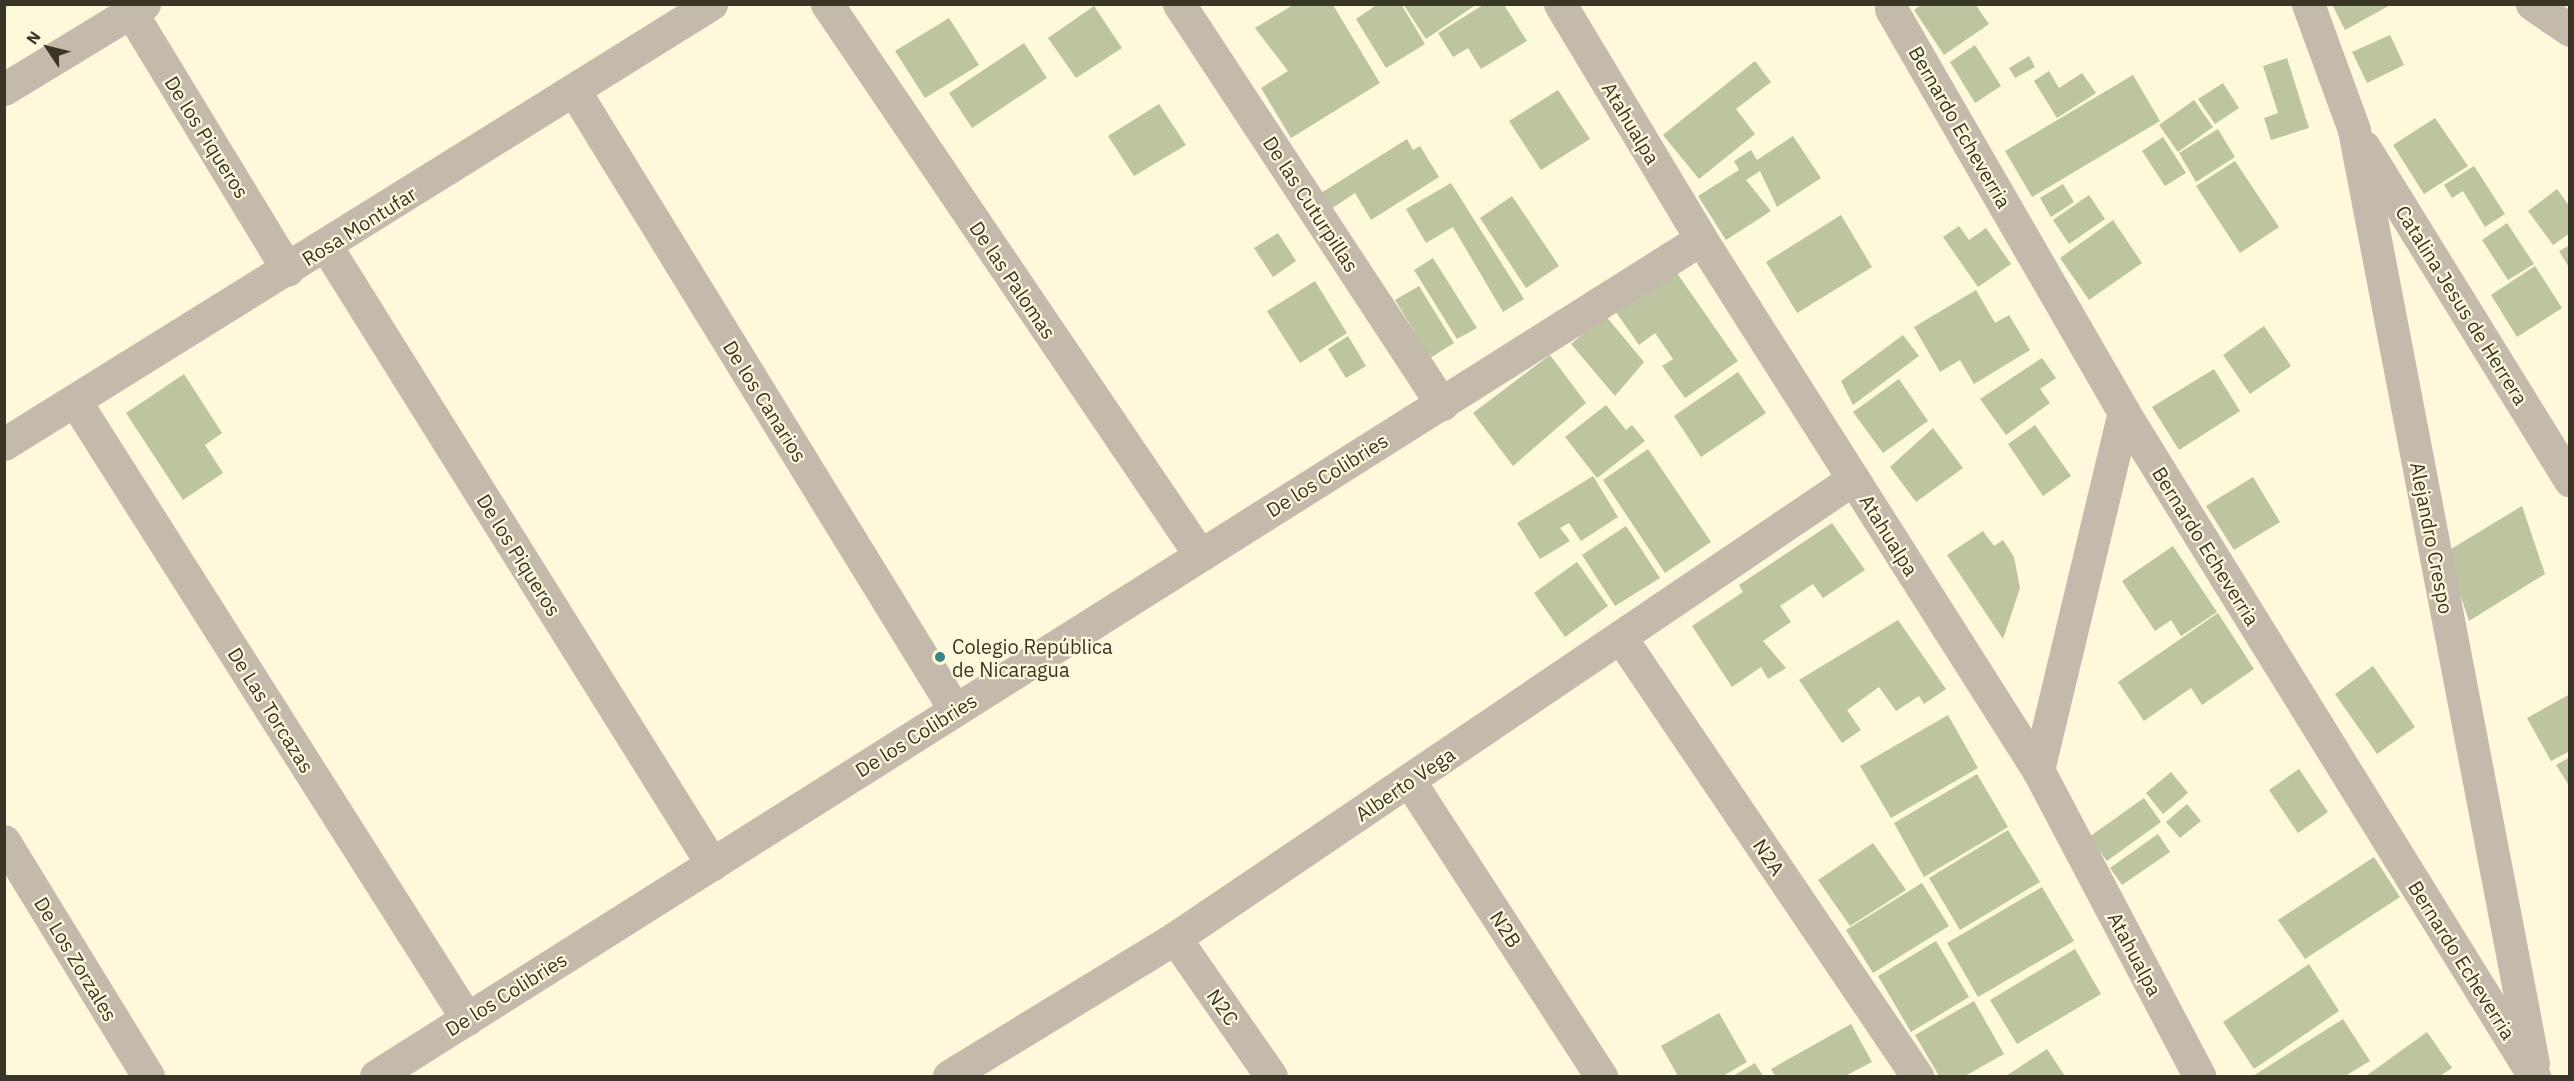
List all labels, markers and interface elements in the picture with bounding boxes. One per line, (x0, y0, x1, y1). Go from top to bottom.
north arrow (18, 18, 78, 78)
text: N (22, 27, 45, 48)
street label: Bernardo Echeverria (1904, 42, 2016, 212)
street label: De los Piqueros (160, 72, 254, 202)
street label: Atahualpa (1597, 78, 1665, 168)
street label: De las Cuturpillas (1258, 132, 1364, 276)
street label: Rosa Montufar (297, 181, 421, 271)
street label: Catalina Jesus de Herrera (2391, 201, 2533, 409)
street label: De las Palomas (965, 217, 1061, 343)
street label: De los Canarios (718, 336, 812, 466)
street label: De los Colibries (1262, 428, 1392, 522)
street label: Alejandro Crespo (2406, 460, 2458, 616)
street label: Bernardo Echeverria (2147, 462, 2265, 630)
street label: De los Piqueros (472, 490, 566, 620)
street label: Atahualpa (1855, 490, 1923, 580)
place label: Colegio República de Nicaragua (952, 634, 1113, 681)
street label: De Las Torcazas (223, 643, 319, 777)
marker: Colegio República de Nicaragua (933, 650, 947, 664)
street label: De los Colibries (851, 688, 981, 782)
street label: Alberto Vega (1351, 742, 1459, 826)
street label: N2A (1748, 834, 1790, 880)
street label: Bernardo Echeverria (2403, 876, 2521, 1044)
street label: De Los Zorzales (29, 892, 123, 1026)
street label: N2B (1485, 906, 1527, 952)
street label: Atahualpa (2103, 908, 2167, 1000)
street label: De los Colibries (441, 947, 571, 1041)
street label: N2C (1202, 984, 1244, 1030)

